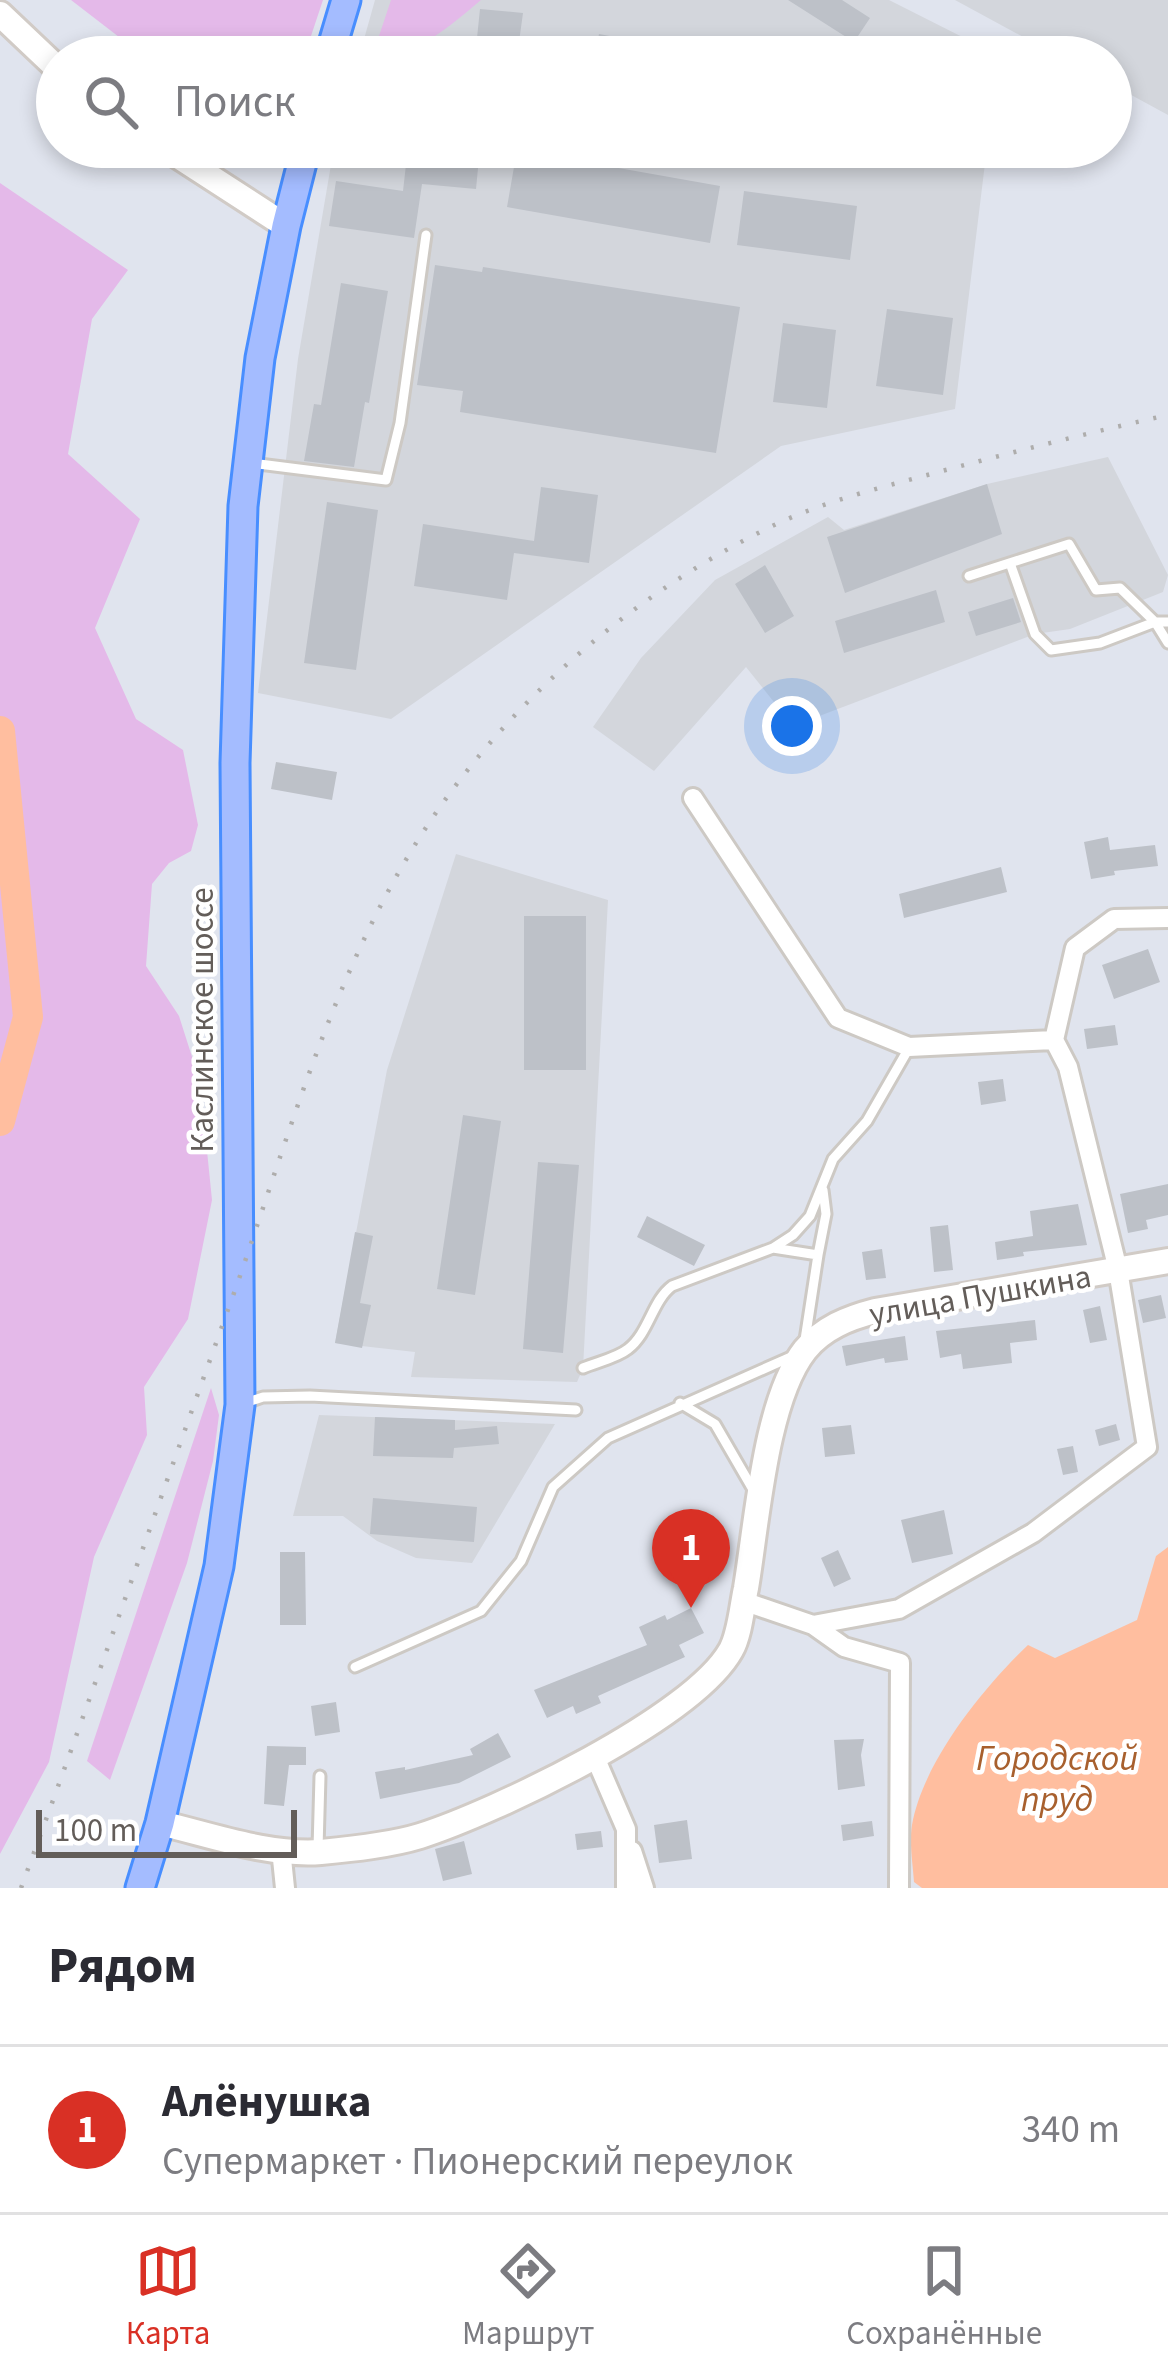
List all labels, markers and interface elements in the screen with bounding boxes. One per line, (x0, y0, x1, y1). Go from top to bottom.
search box (36, 36, 1132, 168)
icon: search (78, 69, 144, 135)
text: Поиск (174, 70, 296, 134)
your location (762, 696, 822, 756)
street label: Каслинское шоссе (179, 887, 226, 1153)
street label: улица Пушкина (866, 1253, 1095, 1338)
pin: 1 (652, 1509, 730, 1608)
water label: Городской пруд (976, 1733, 1138, 1825)
scale bar (36, 1804, 297, 1857)
text: 100 m (54, 1807, 137, 1854)
text: Рядом (48, 1930, 197, 2002)
text: Алёнушка (162, 2070, 371, 2134)
text: 1 (77, 2102, 97, 2158)
text: 340 m (1022, 2102, 1120, 2158)
text: Супермаркет · Пионерский переулок (162, 2134, 793, 2190)
tab: Карта (126, 2238, 210, 2357)
tab: Маршрут (462, 2238, 595, 2357)
tab: Сохранённые (846, 2238, 1042, 2357)

